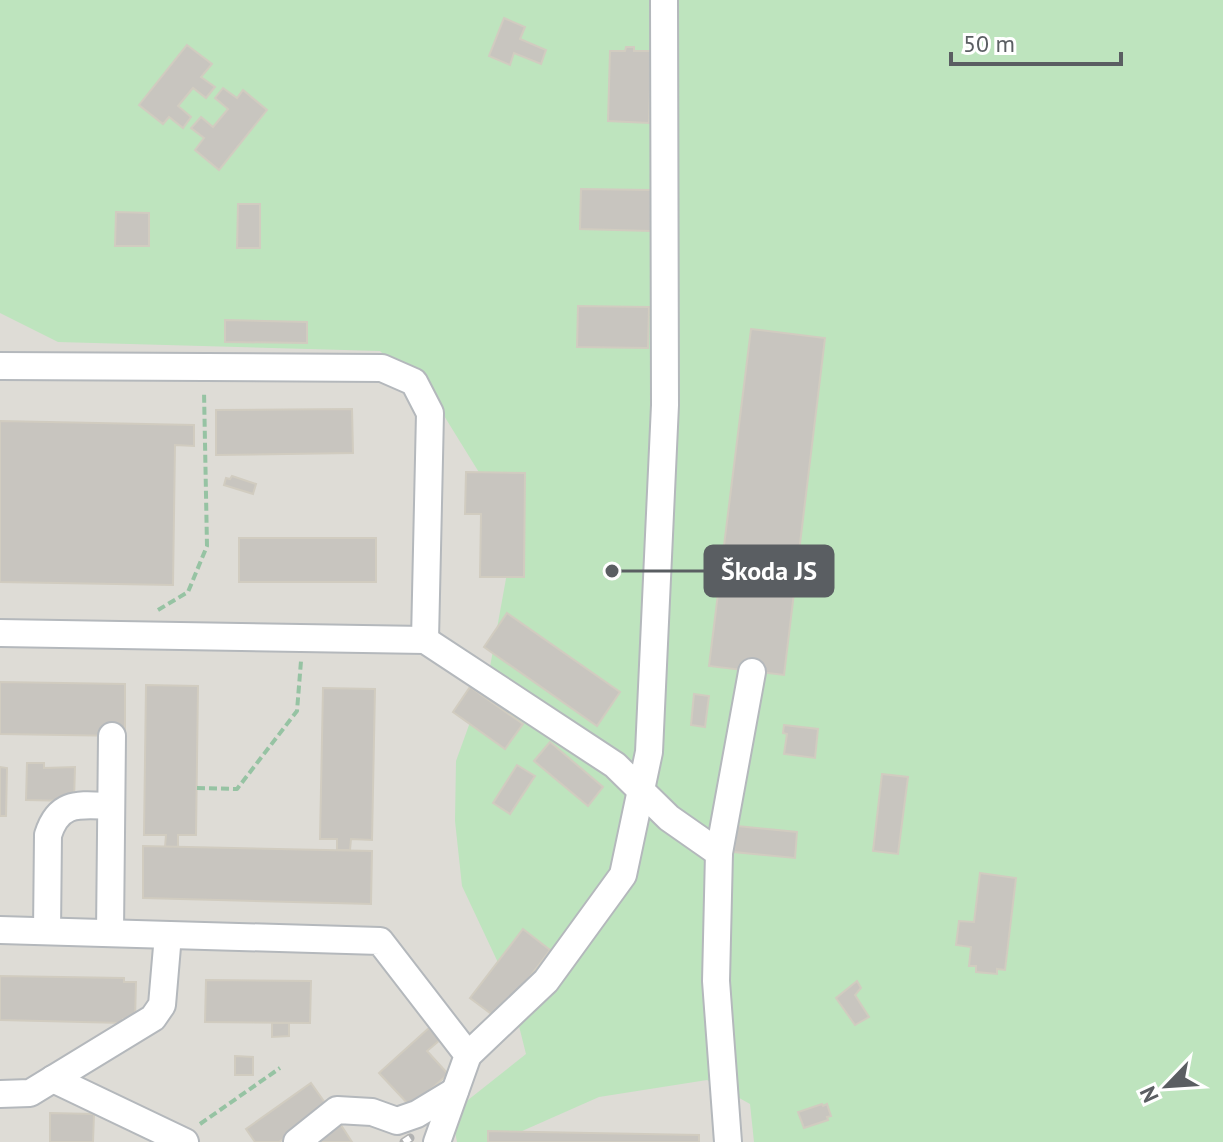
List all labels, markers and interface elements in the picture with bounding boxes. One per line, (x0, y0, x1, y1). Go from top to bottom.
scale bar (951, 16, 1121, 66)
text: 50 m (963, 28, 1015, 59)
callout: Škoda JS (705, 546, 833, 596)
text: Škoda JS (721, 554, 817, 587)
north arrow (1127, 1046, 1207, 1126)
text: N (1133, 1082, 1165, 1107)

